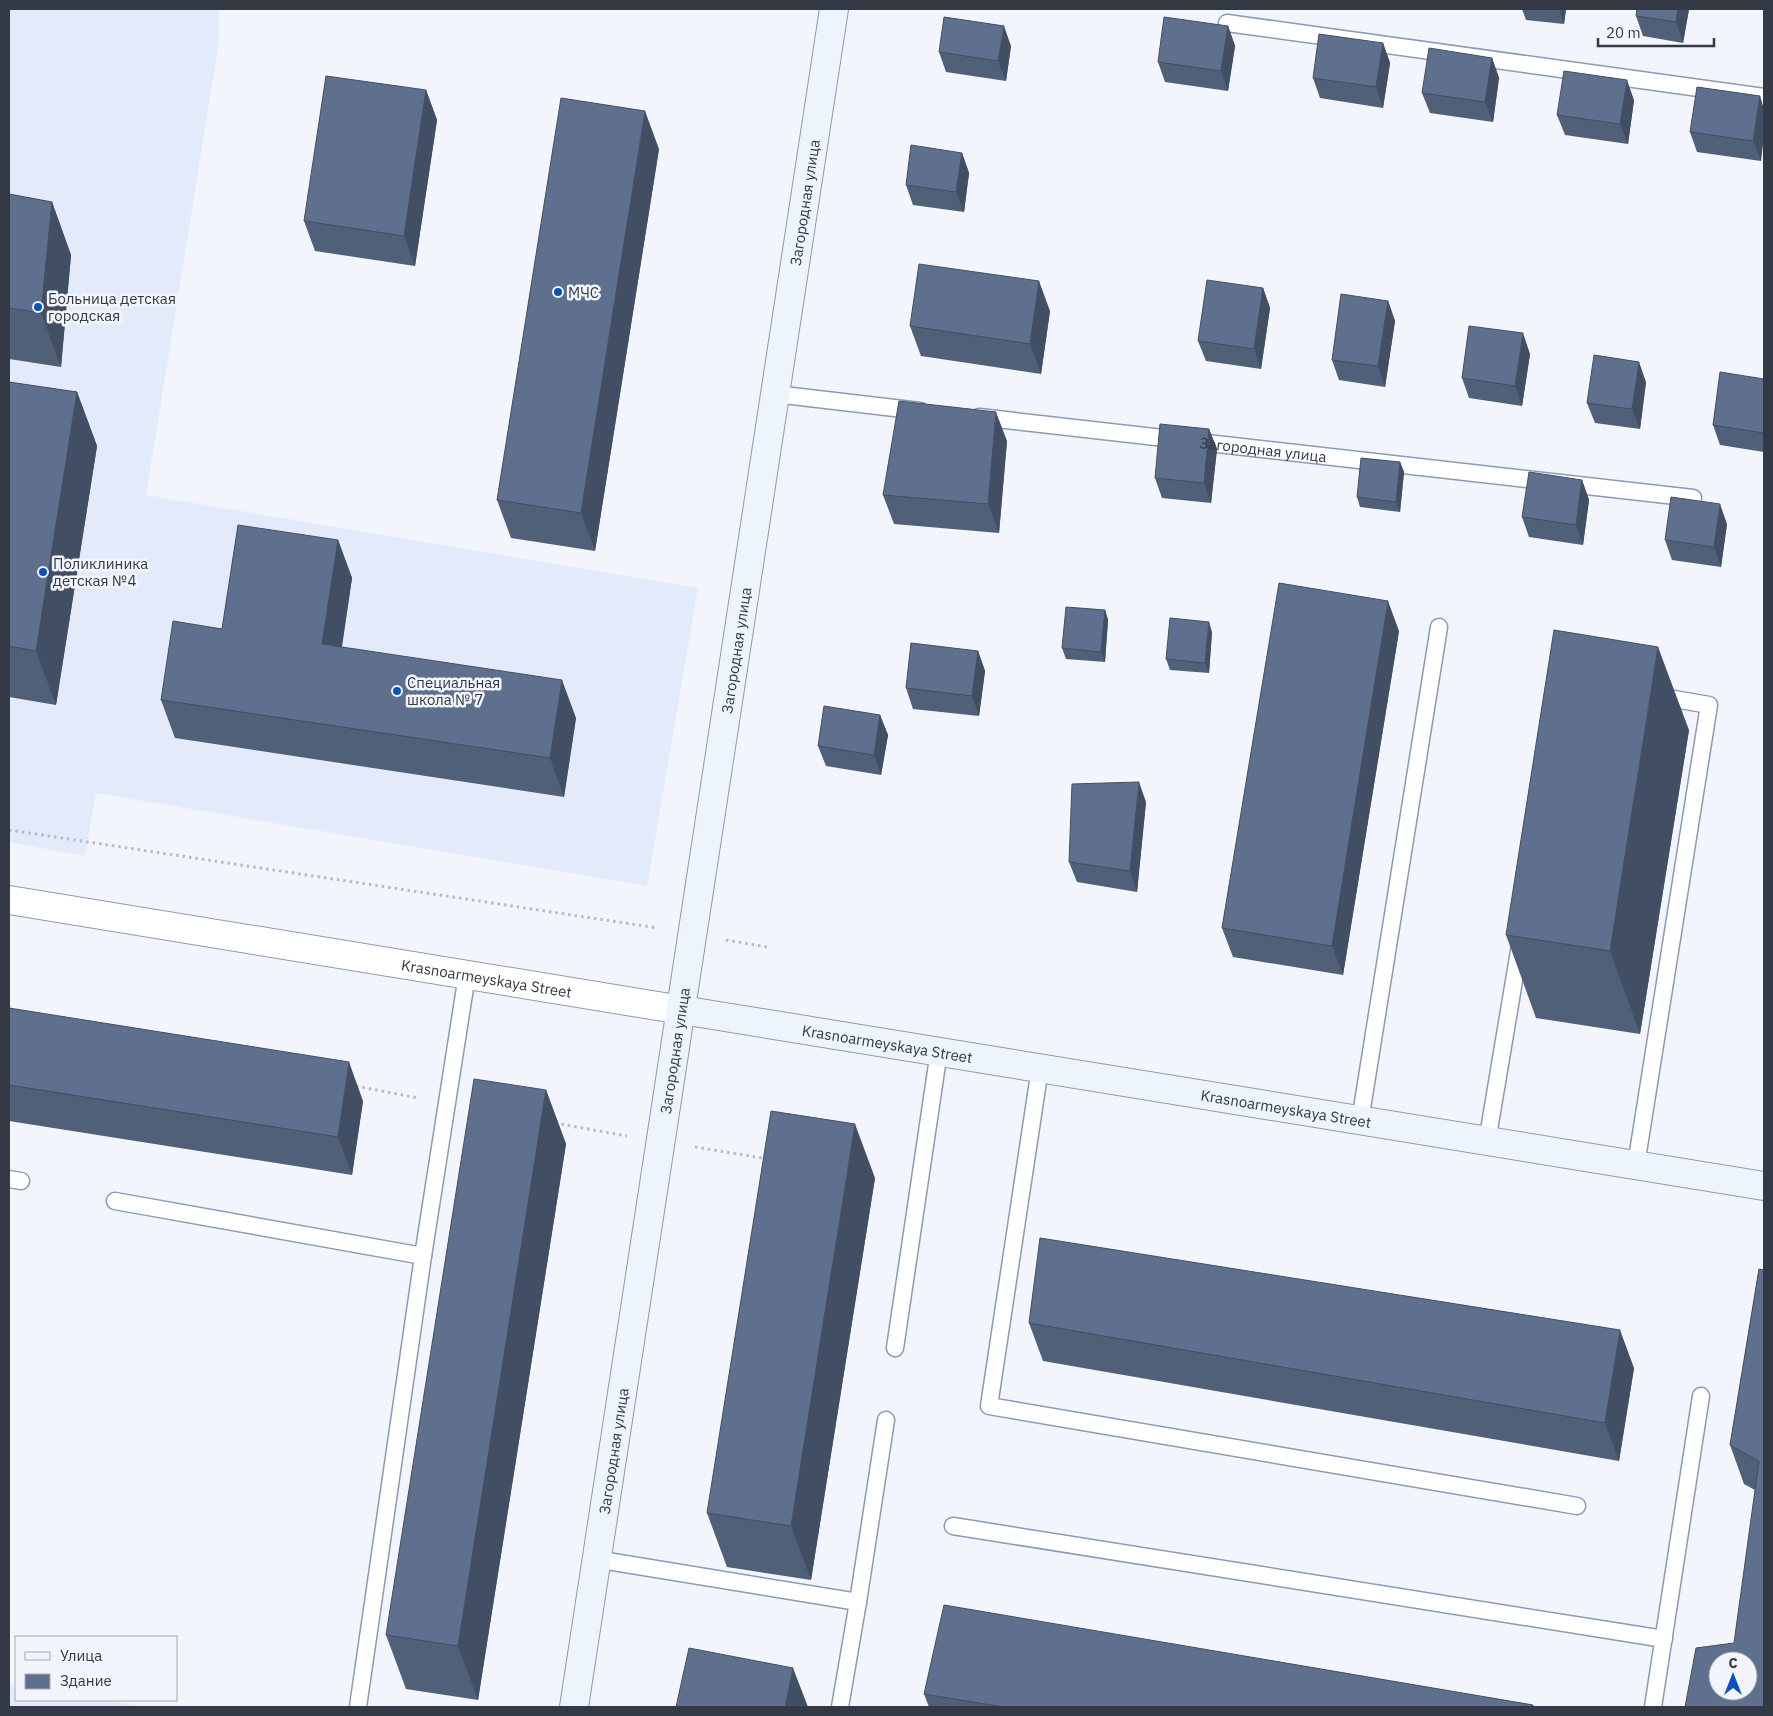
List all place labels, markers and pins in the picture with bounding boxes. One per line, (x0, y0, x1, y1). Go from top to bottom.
place label: МЧС (568, 283, 599, 302)
marker: МЧС (552, 286, 564, 298)
place label: Больница детская городская (48, 289, 176, 325)
marker: Больница детская городская (32, 301, 44, 313)
place label: Поликлиника детская №4 (53, 554, 148, 590)
marker: Поликлиника детская №4 (37, 566, 49, 578)
place label: Специальная школа № 7 (407, 673, 500, 709)
marker: Специальная школа № 7 (391, 685, 403, 697)

